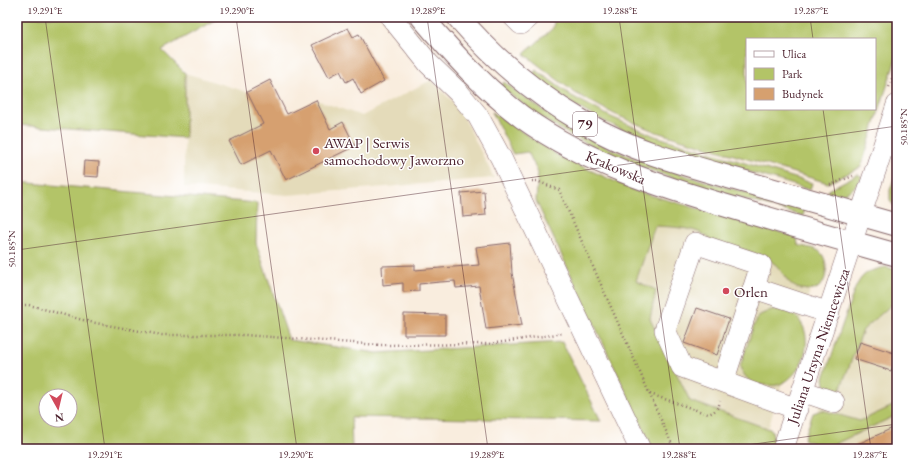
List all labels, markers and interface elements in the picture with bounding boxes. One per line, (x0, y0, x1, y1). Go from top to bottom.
text: 19.291°E (28, 4, 63, 17)
text: 19.290°E (220, 4, 255, 17)
text: 19.289°E (411, 4, 446, 17)
text: 19.288°E (603, 4, 638, 17)
text: 19.287°E (794, 4, 829, 17)
legend (746, 38, 876, 110)
text: Ulica (782, 46, 806, 62)
text: Park (782, 66, 803, 82)
text: Budynek (782, 86, 824, 102)
text: 50.185°N (897, 108, 910, 146)
road number: 79 (573, 112, 597, 136)
place label: AWAP | Serwis samochodowy Jaworzno (323, 133, 464, 169)
marker: AWAP | Serwis samochodowy Jaworzno (311, 146, 321, 156)
street label: Krakowska (583, 146, 649, 188)
text: 50.185°N (5, 230, 18, 268)
street label: Juliana Ursyna Niemcewicza (782, 266, 854, 428)
place label: Orlen (734, 282, 768, 301)
marker: Orlen (721, 286, 731, 296)
north arrow (38, 388, 78, 428)
text: N (54, 410, 65, 425)
text: 19.291°E (88, 448, 123, 461)
text: 19.290°E (279, 448, 314, 461)
text: 19.289°E (470, 448, 505, 461)
text: 19.288°E (662, 448, 697, 461)
text: 19.287°E (853, 448, 888, 461)

